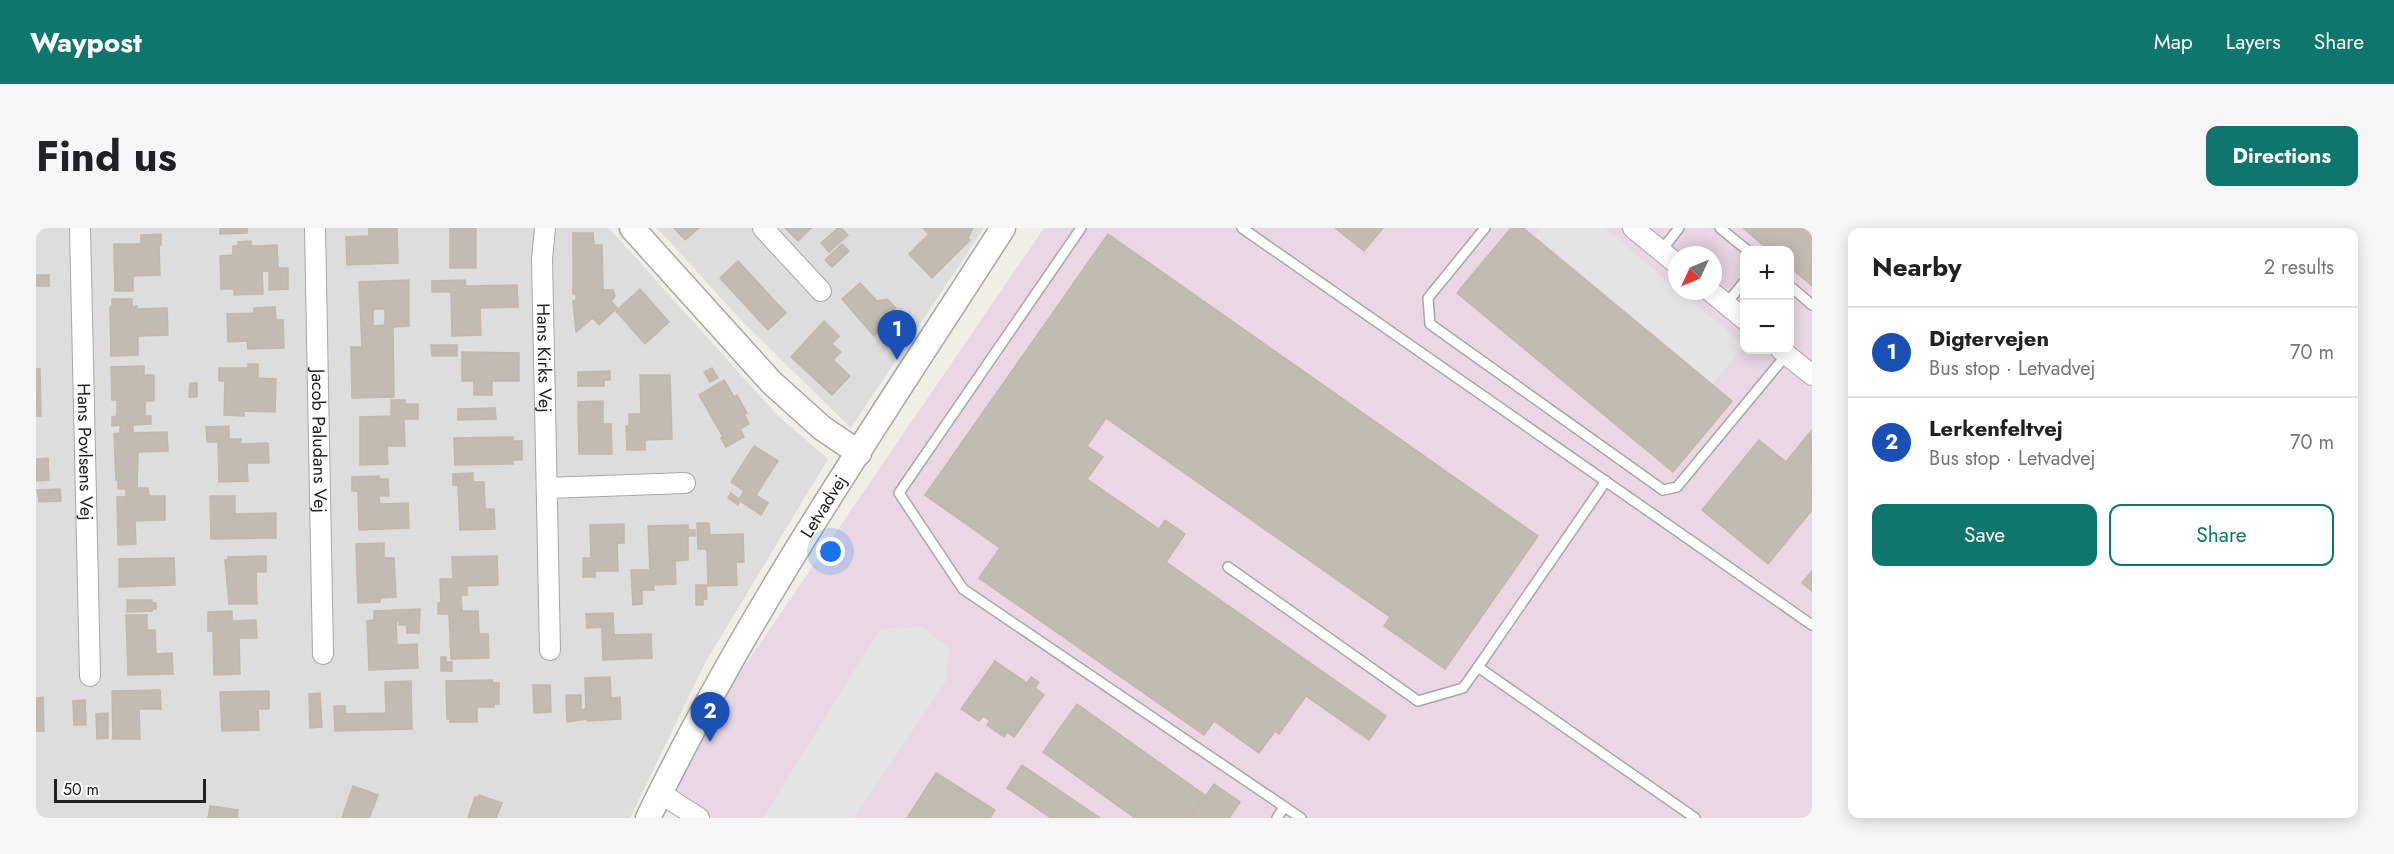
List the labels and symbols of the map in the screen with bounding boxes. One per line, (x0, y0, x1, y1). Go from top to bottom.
north arrow (1668, 246, 1722, 300)
street label: Hans Kirks Vej (530, 303, 558, 413)
pin: 1 (878, 310, 916, 360)
street label: Jacob Paludans Vej (305, 367, 333, 513)
street label: Hans Povlsens Vej (70, 383, 100, 521)
street label: Letvadvej (794, 470, 853, 543)
your location (816, 537, 845, 566)
pin: 2 (690, 692, 730, 742)
scale bar (54, 776, 206, 804)

